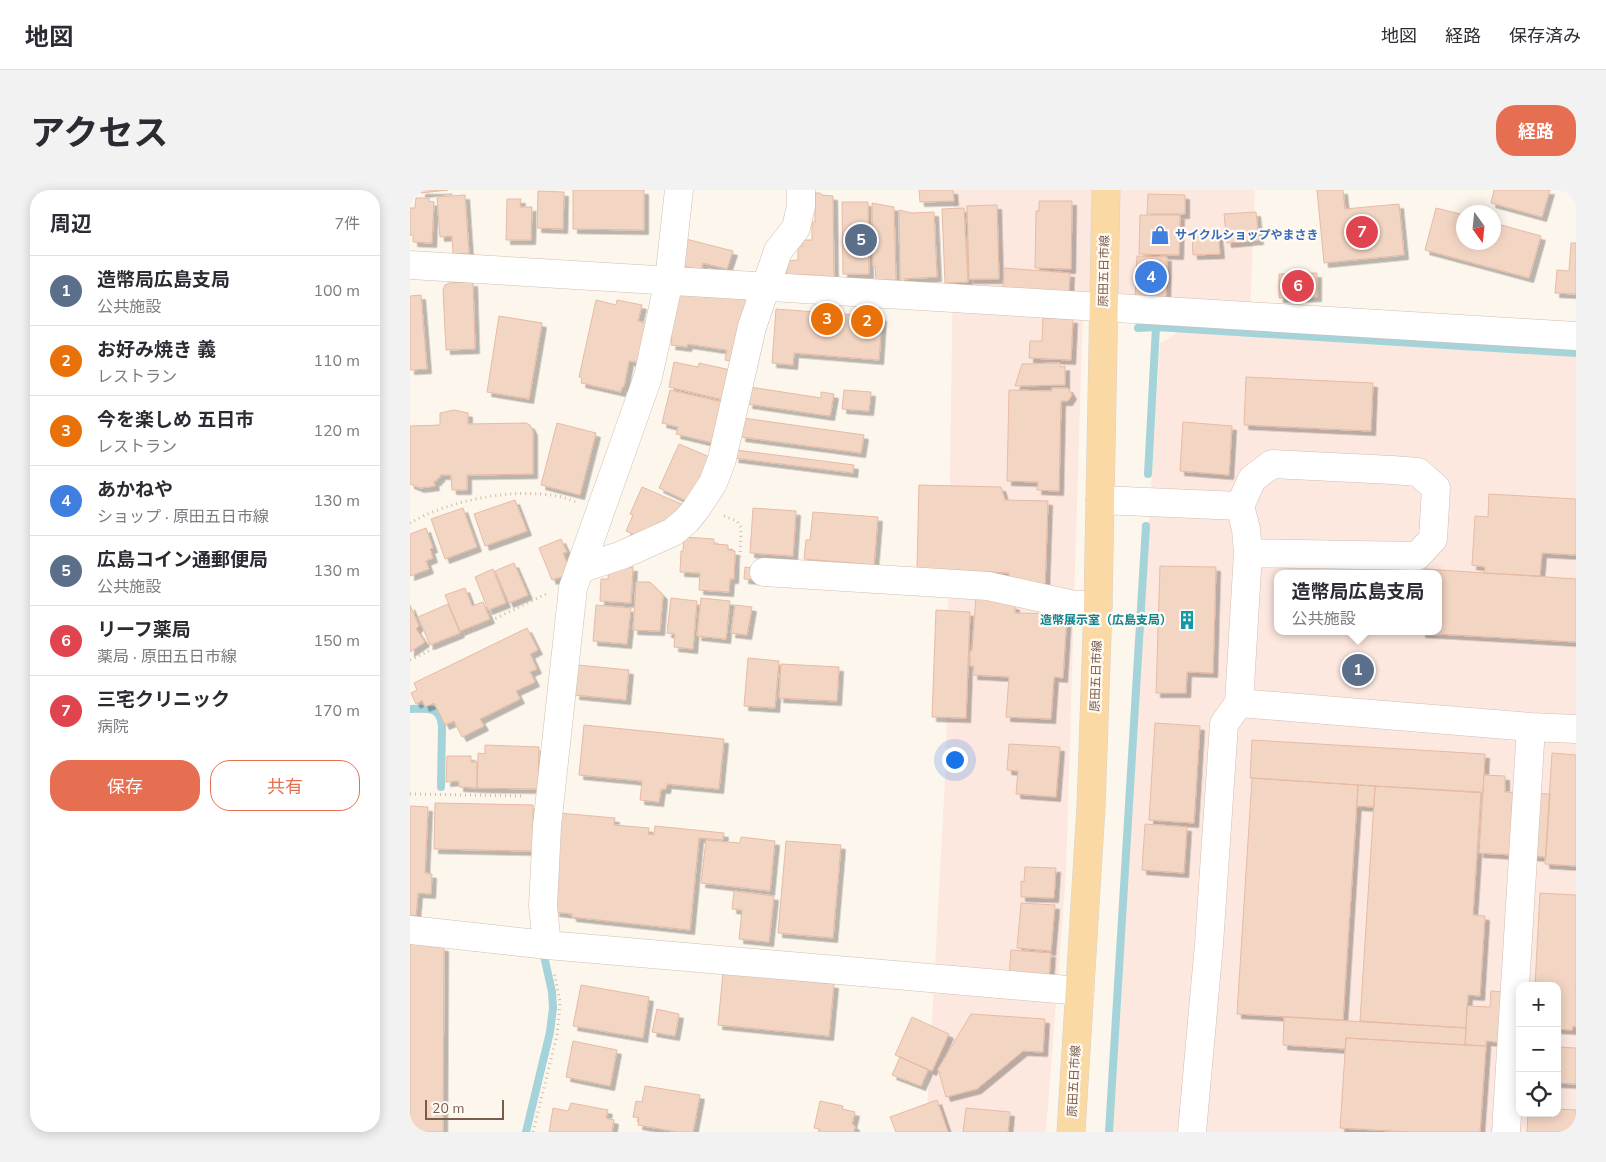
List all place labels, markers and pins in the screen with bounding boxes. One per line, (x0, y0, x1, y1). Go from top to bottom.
pin: 7 (1346, 213, 1378, 251)
pin: 5 (845, 221, 877, 259)
shop icon: サイクルショップやまさき (1149, 224, 1171, 246)
place label: サイクルショップやまさき (1175, 227, 1318, 243)
pin: 4 (1135, 258, 1167, 296)
pin: 6 (1282, 267, 1314, 305)
pin: 3 (811, 300, 843, 338)
pin: 2 (851, 302, 883, 340)
building icon: 造幣展示室（広島支局） (1176, 609, 1198, 631)
place label: 造幣展示室（広島支局） (1040, 612, 1172, 628)
pin: 1 (1342, 651, 1374, 689)

